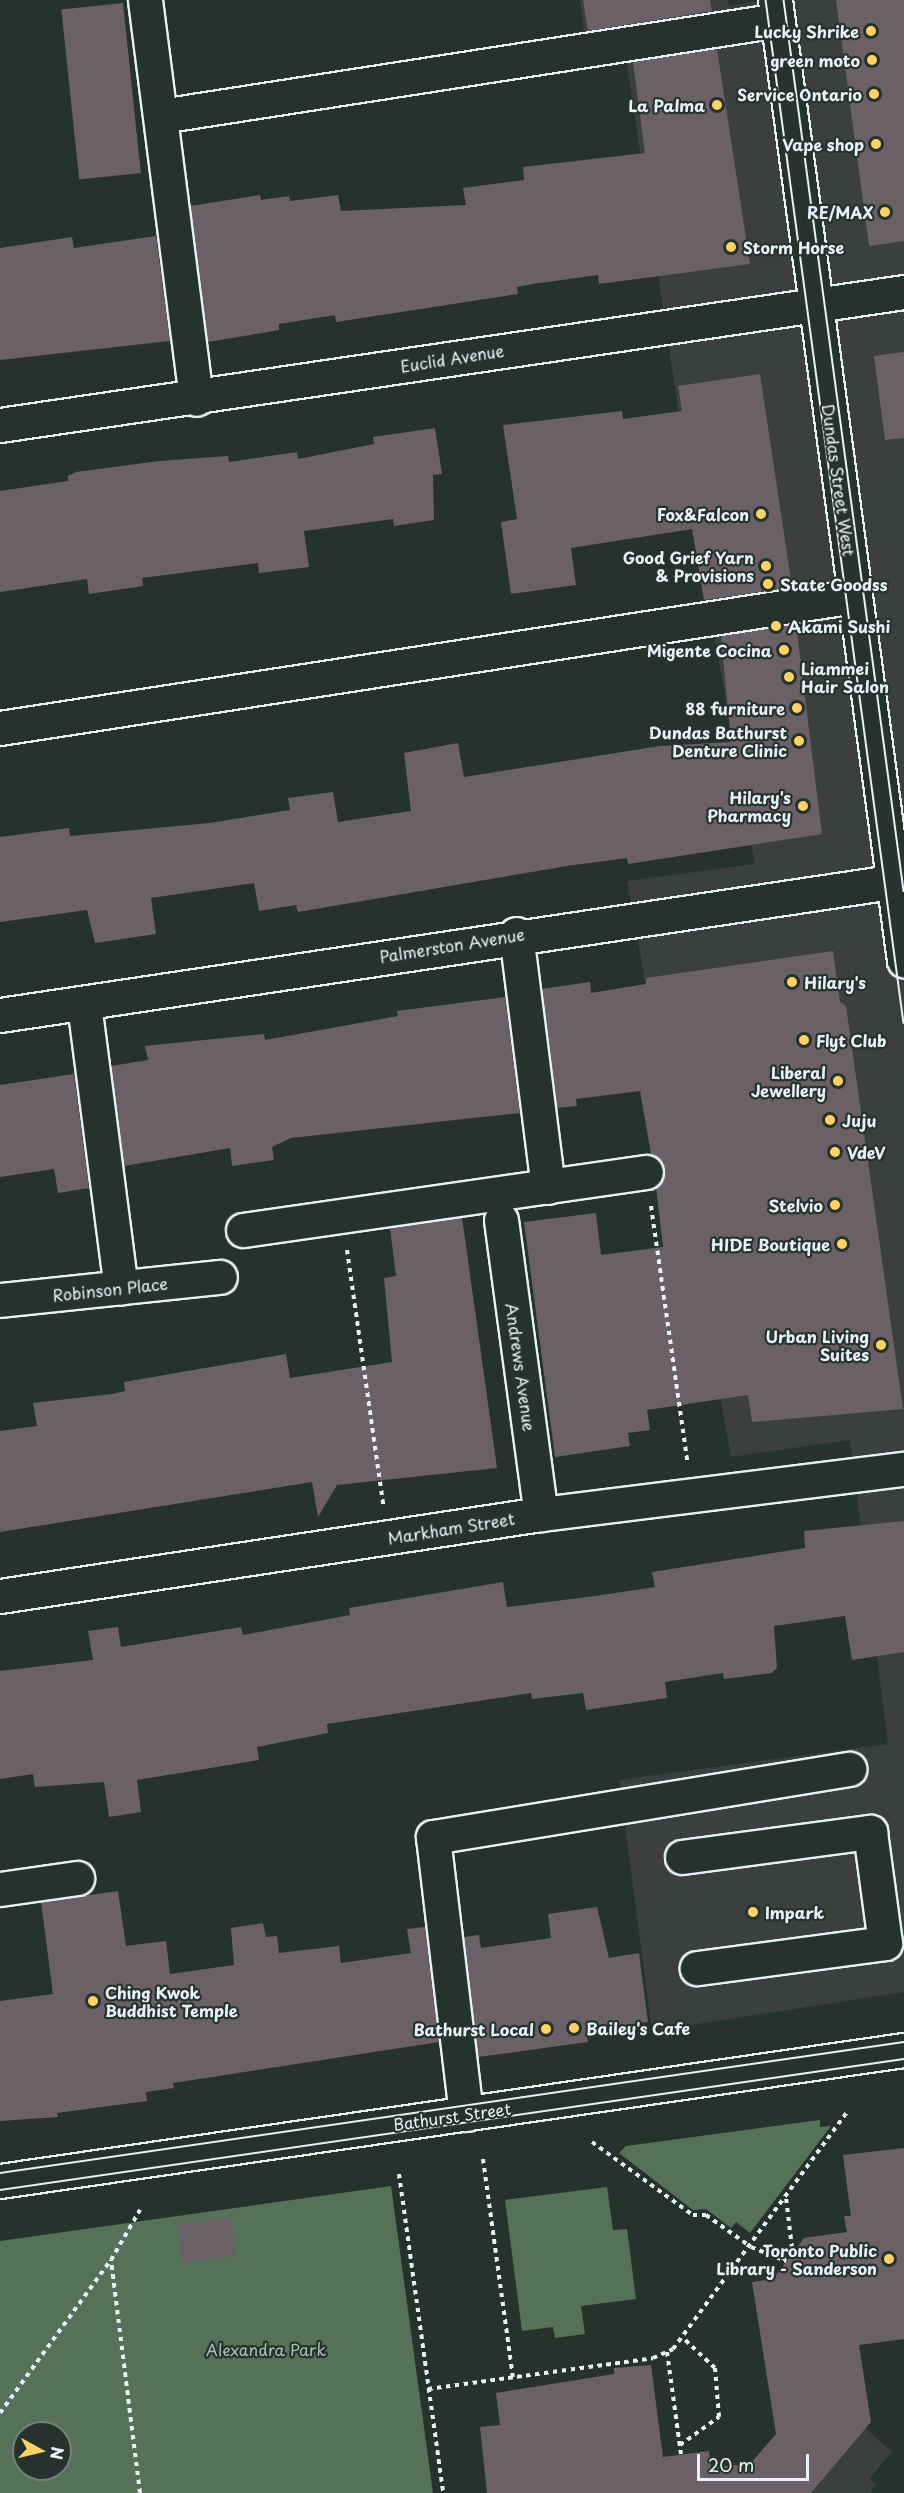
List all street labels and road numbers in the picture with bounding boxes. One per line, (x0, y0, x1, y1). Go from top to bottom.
street label: Euclid Avenue (398, 340, 506, 376)
street label: Dundas Street West (819, 403, 859, 557)
street label: Palmerston Avenue (379, 924, 525, 966)
street label: Robinson Place (52, 1273, 168, 1305)
street label: Andrews Avenue (503, 1303, 539, 1431)
street label: Markham Street (386, 1508, 516, 1548)
street label: Bathurst Street (392, 2098, 512, 2134)

